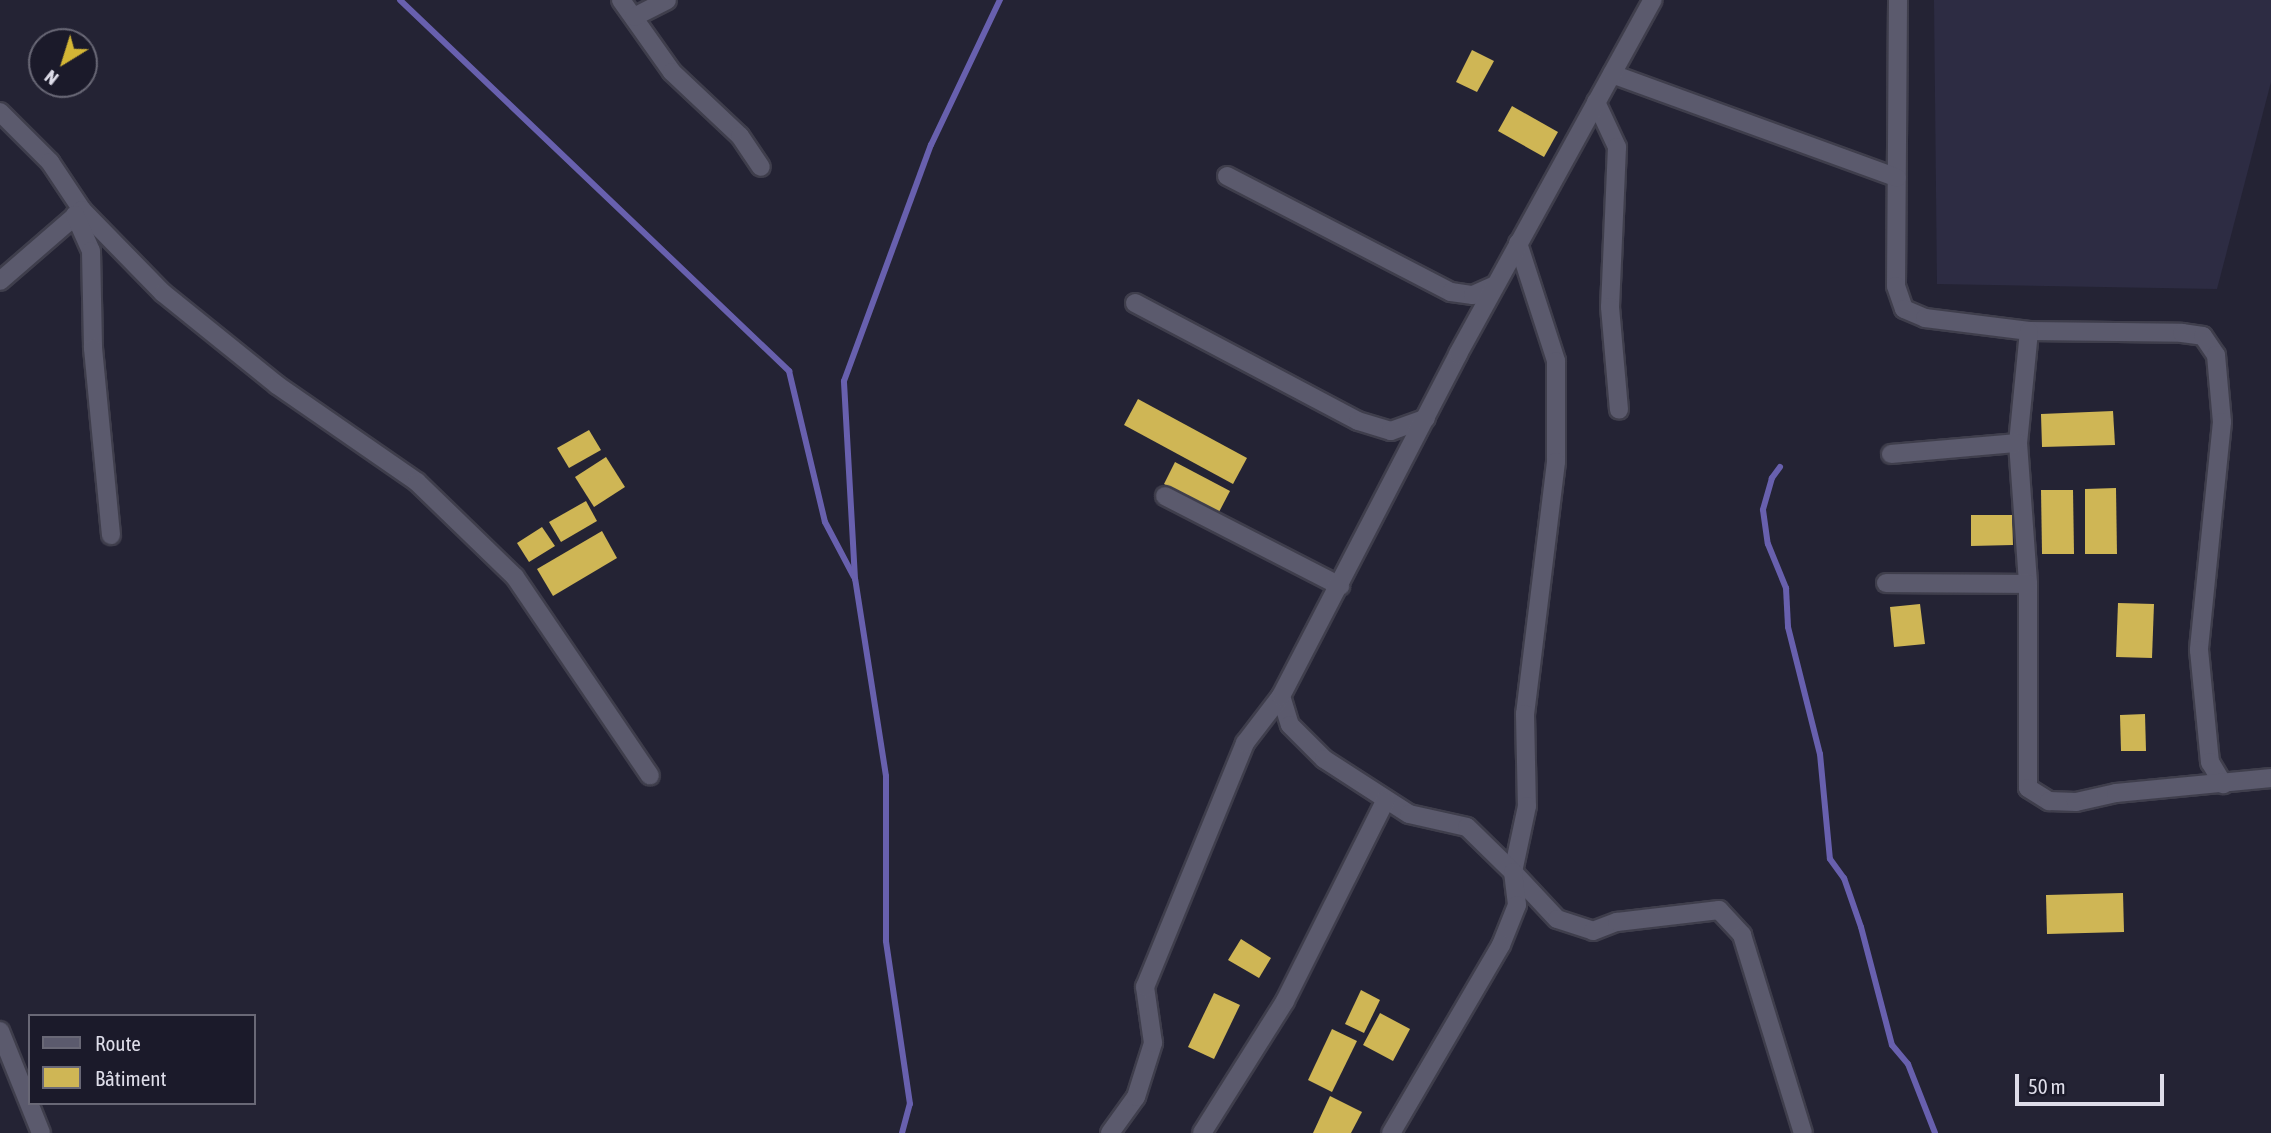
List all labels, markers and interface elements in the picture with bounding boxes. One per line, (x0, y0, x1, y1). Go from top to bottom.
north arrow (28, 28, 98, 98)
text: N (40, 66, 62, 90)
legend (28, 1014, 256, 1105)
text: Route (95, 1031, 141, 1055)
scale bar (2019, 1060, 2168, 1104)
text: Bâtiment (95, 1066, 166, 1090)
text: 50 m (2028, 1074, 2066, 1098)

